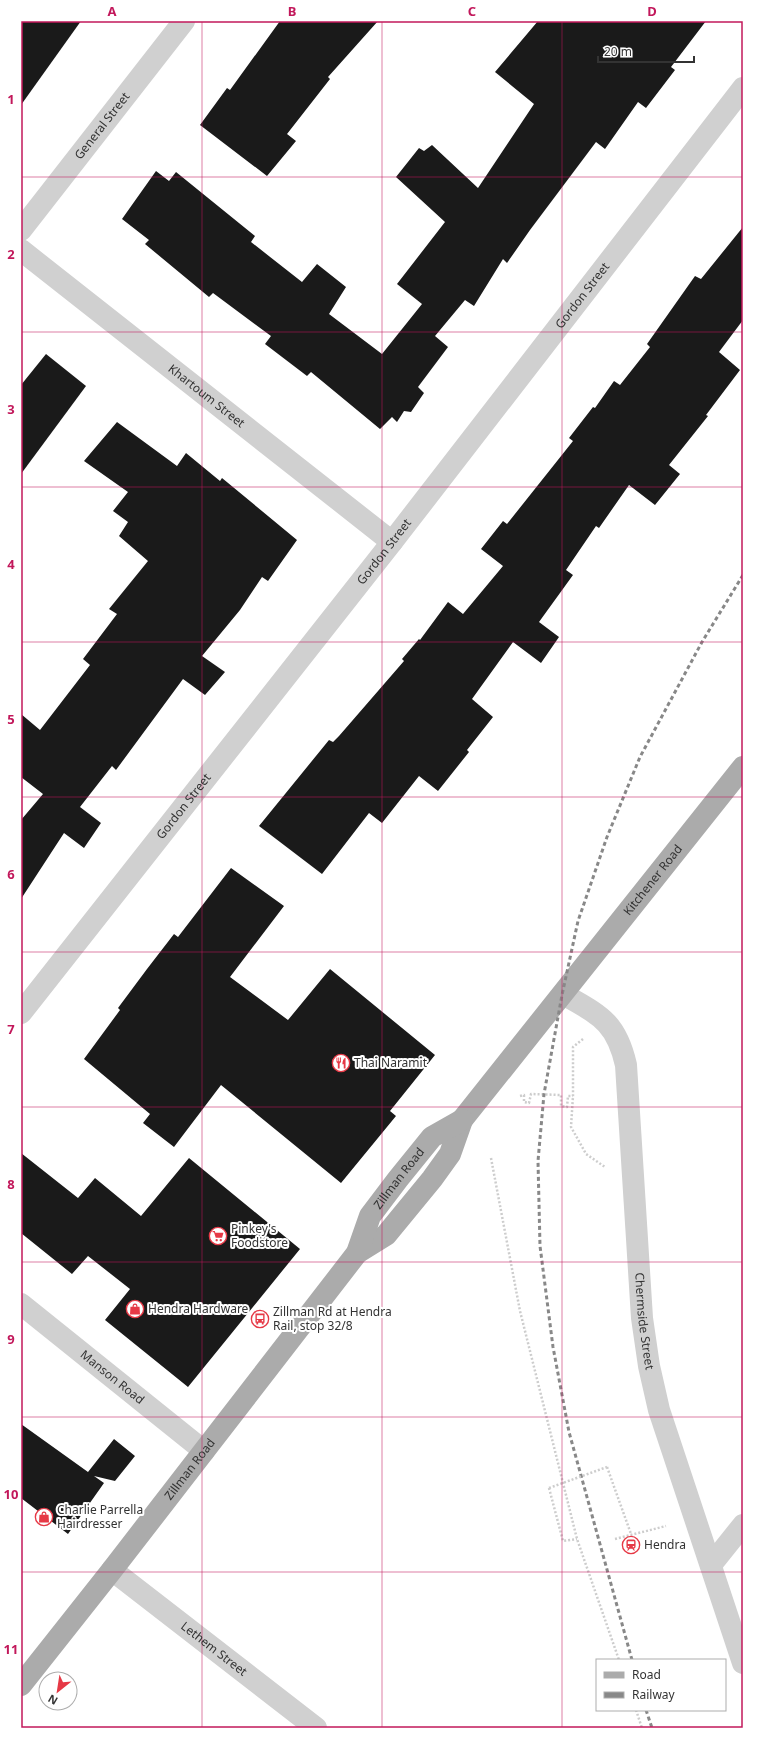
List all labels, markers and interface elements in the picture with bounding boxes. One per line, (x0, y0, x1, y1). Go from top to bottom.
text: A (108, 2, 117, 20)
text: B (288, 2, 296, 20)
text: C (468, 2, 476, 20)
text: D (647, 2, 657, 20)
scale bar (598, 38, 694, 64)
text: 20 m (604, 43, 632, 60)
street label: General Street (70, 88, 134, 163)
text: 1 (7, 90, 15, 108)
text: 2 (7, 245, 15, 263)
street label: Gordon Street (551, 258, 614, 332)
street label: Khartoum Street (165, 360, 249, 432)
text: 3 (7, 400, 15, 418)
street label: Gordon Street (353, 514, 415, 588)
text: 4 (7, 555, 15, 573)
text: 5 (7, 710, 15, 728)
street label: Gordon Street (152, 769, 215, 843)
street label: Kitchener Road (619, 841, 686, 919)
text: 6 (7, 865, 15, 883)
text: 7 (7, 1020, 15, 1038)
restaurant icon: Thai Naramit (331, 1053, 351, 1073)
place label: Thai Naramit (354, 1054, 428, 1071)
street label: Zillman Road (369, 1144, 428, 1212)
text: 8 (7, 1175, 15, 1193)
place label: Pinkey's Foodstore (231, 1220, 288, 1251)
supermarket icon: Pinkey's Foodstore (208, 1226, 228, 1246)
street label: Chermside Street (631, 1272, 659, 1372)
shop icon: Hendra Hardware (125, 1299, 145, 1319)
place label: Hendra Hardware (148, 1300, 249, 1317)
place label: Zillman Rd at Hendra Rail, stop 32/8 (273, 1303, 392, 1334)
bus stop icon: Zillman Rd at Hendra Rail, stop 32/8 (250, 1309, 270, 1329)
text: 9 (7, 1330, 15, 1348)
street label: Manson Road (77, 1346, 148, 1408)
street label: Zillman Road (160, 1435, 219, 1503)
text: 10 (4, 1485, 18, 1503)
place label: Charlie Parrella Hairdresser (57, 1501, 143, 1532)
shop icon: Charlie Parrella Hairdresser (34, 1507, 54, 1527)
station icon: Hendra (621, 1535, 641, 1555)
place label: Hendra (644, 1536, 686, 1553)
street label: Lethem Street (178, 1618, 251, 1680)
text: 11 (4, 1640, 18, 1658)
legend (596, 1659, 726, 1711)
text: Road (632, 1666, 661, 1683)
north arrow (38, 1671, 78, 1711)
text: Railway (632, 1686, 676, 1703)
text: N (45, 1691, 60, 1709)

